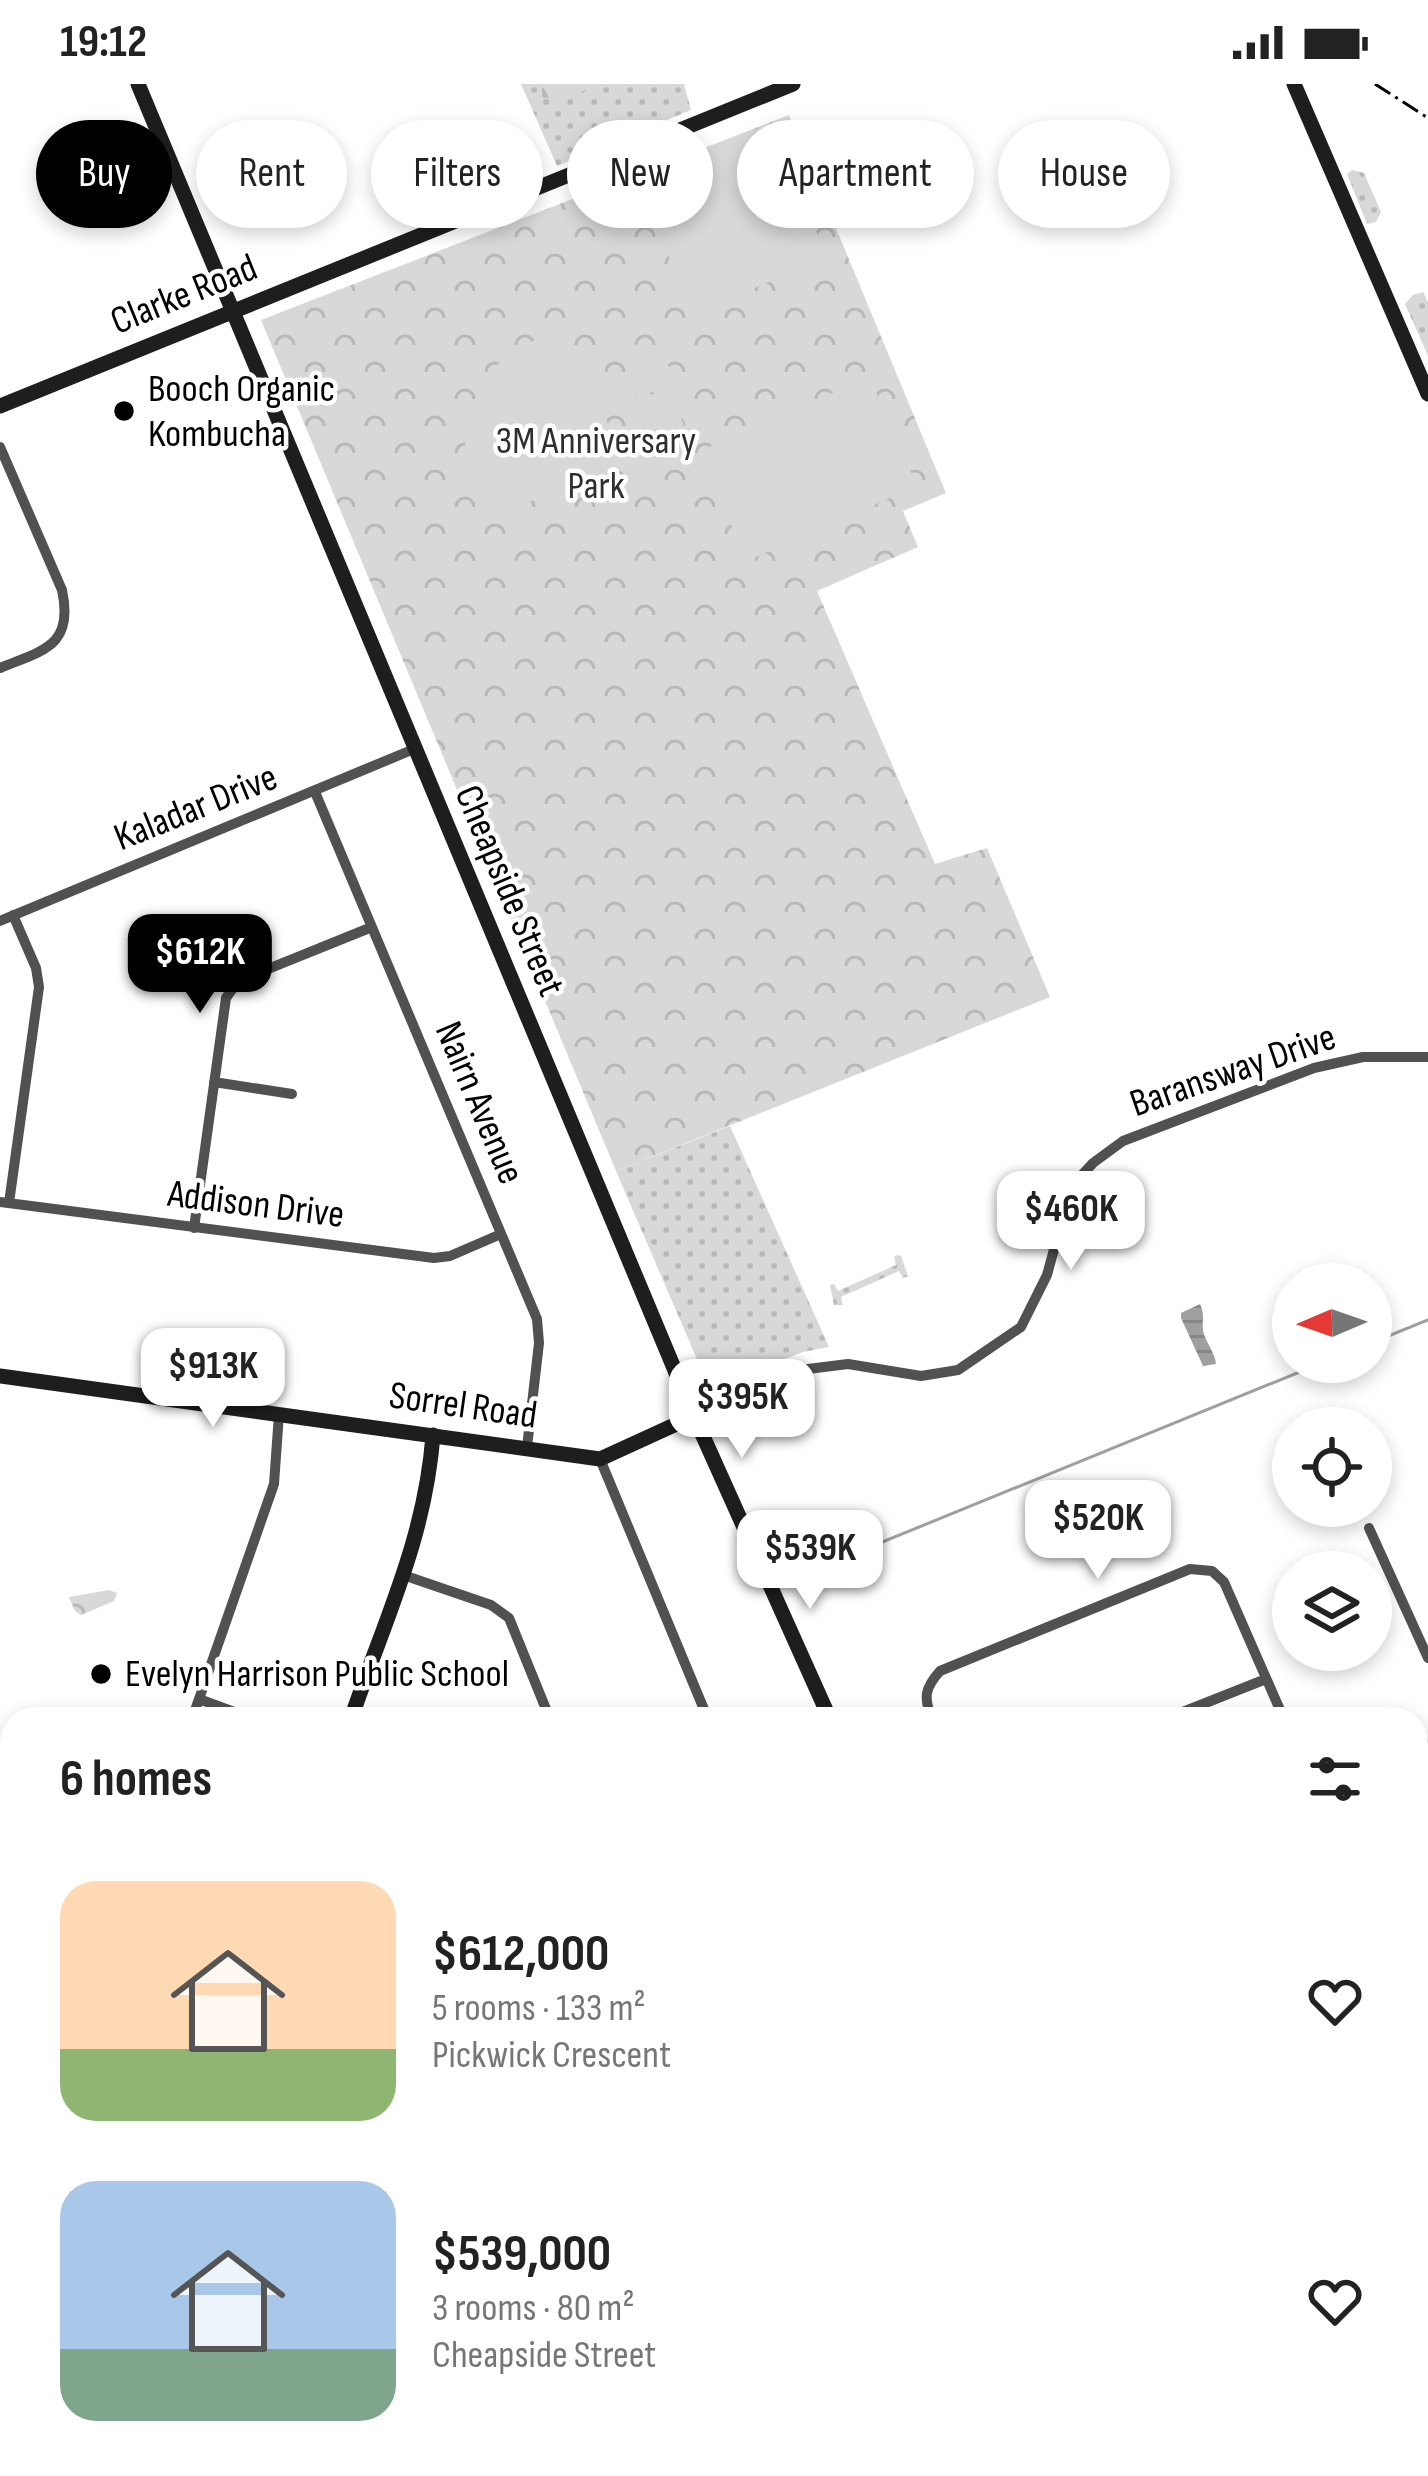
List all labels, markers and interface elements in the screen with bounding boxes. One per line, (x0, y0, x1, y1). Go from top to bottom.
text: 19:12 (60, 15, 147, 70)
chip: Buy (36, 120, 172, 228)
chip: Rent (196, 120, 347, 228)
chip: Filters (371, 120, 543, 228)
chip: New (567, 120, 713, 228)
chip: Apartment (737, 120, 974, 228)
chip: House (998, 120, 1170, 228)
street label: Clarke Road (104, 244, 264, 346)
place label: Booch Organic Kombucha (148, 366, 335, 458)
marker: Booch Organic Kombucha (111, 398, 137, 424)
park label: 3M Anniversary Park (496, 418, 696, 510)
street label: Kaladar Drive (108, 754, 284, 862)
street label: Cheapside Street (444, 779, 574, 1003)
pin: $612K (116, 914, 284, 1016)
text: $612K (155, 929, 245, 976)
street label: Baransway Drive (1124, 1014, 1342, 1128)
street label: Nairn Avenue (424, 1015, 534, 1191)
street label: Addison Drive (164, 1171, 347, 1239)
pin: $460K (987, 1171, 1155, 1273)
text: $460K (1024, 1186, 1118, 1233)
north arrow (1272, 1263, 1392, 1383)
map controls (1272, 1263, 1392, 1671)
pin: $913K (129, 1328, 297, 1430)
text: $913K (168, 1343, 258, 1390)
pin: $395K (658, 1359, 826, 1461)
street label: Sorrel Road (386, 1372, 540, 1440)
text: $395K (696, 1374, 788, 1421)
button: locate (1272, 1407, 1392, 1527)
pin: $520K (1014, 1480, 1182, 1582)
text: $520K (1052, 1495, 1144, 1542)
pin: $539K (726, 1510, 894, 1612)
text: $539K (764, 1525, 856, 1572)
button: layers (1272, 1551, 1392, 1671)
place label: Evelyn Harrison Public School (125, 1651, 509, 1698)
marker: Evelyn Harrison Public School (88, 1661, 114, 1687)
icon: filters (1302, 1746, 1368, 1812)
text: 6 homes (60, 1749, 212, 1810)
text: $612,000 (432, 1924, 609, 1985)
icon: home (156, 1929, 300, 2073)
icon: heart (1302, 1968, 1368, 2034)
text: 5 rooms · 133 m² (432, 1985, 646, 2032)
text: Pickwick Crescent (432, 2032, 671, 2079)
text: $539,000 (432, 2224, 611, 2285)
icon: home (156, 2229, 300, 2373)
icon: heart (1302, 2268, 1368, 2334)
text: 3 rooms · 80 m² (432, 2285, 635, 2332)
text: Cheapside Street (432, 2332, 656, 2379)

